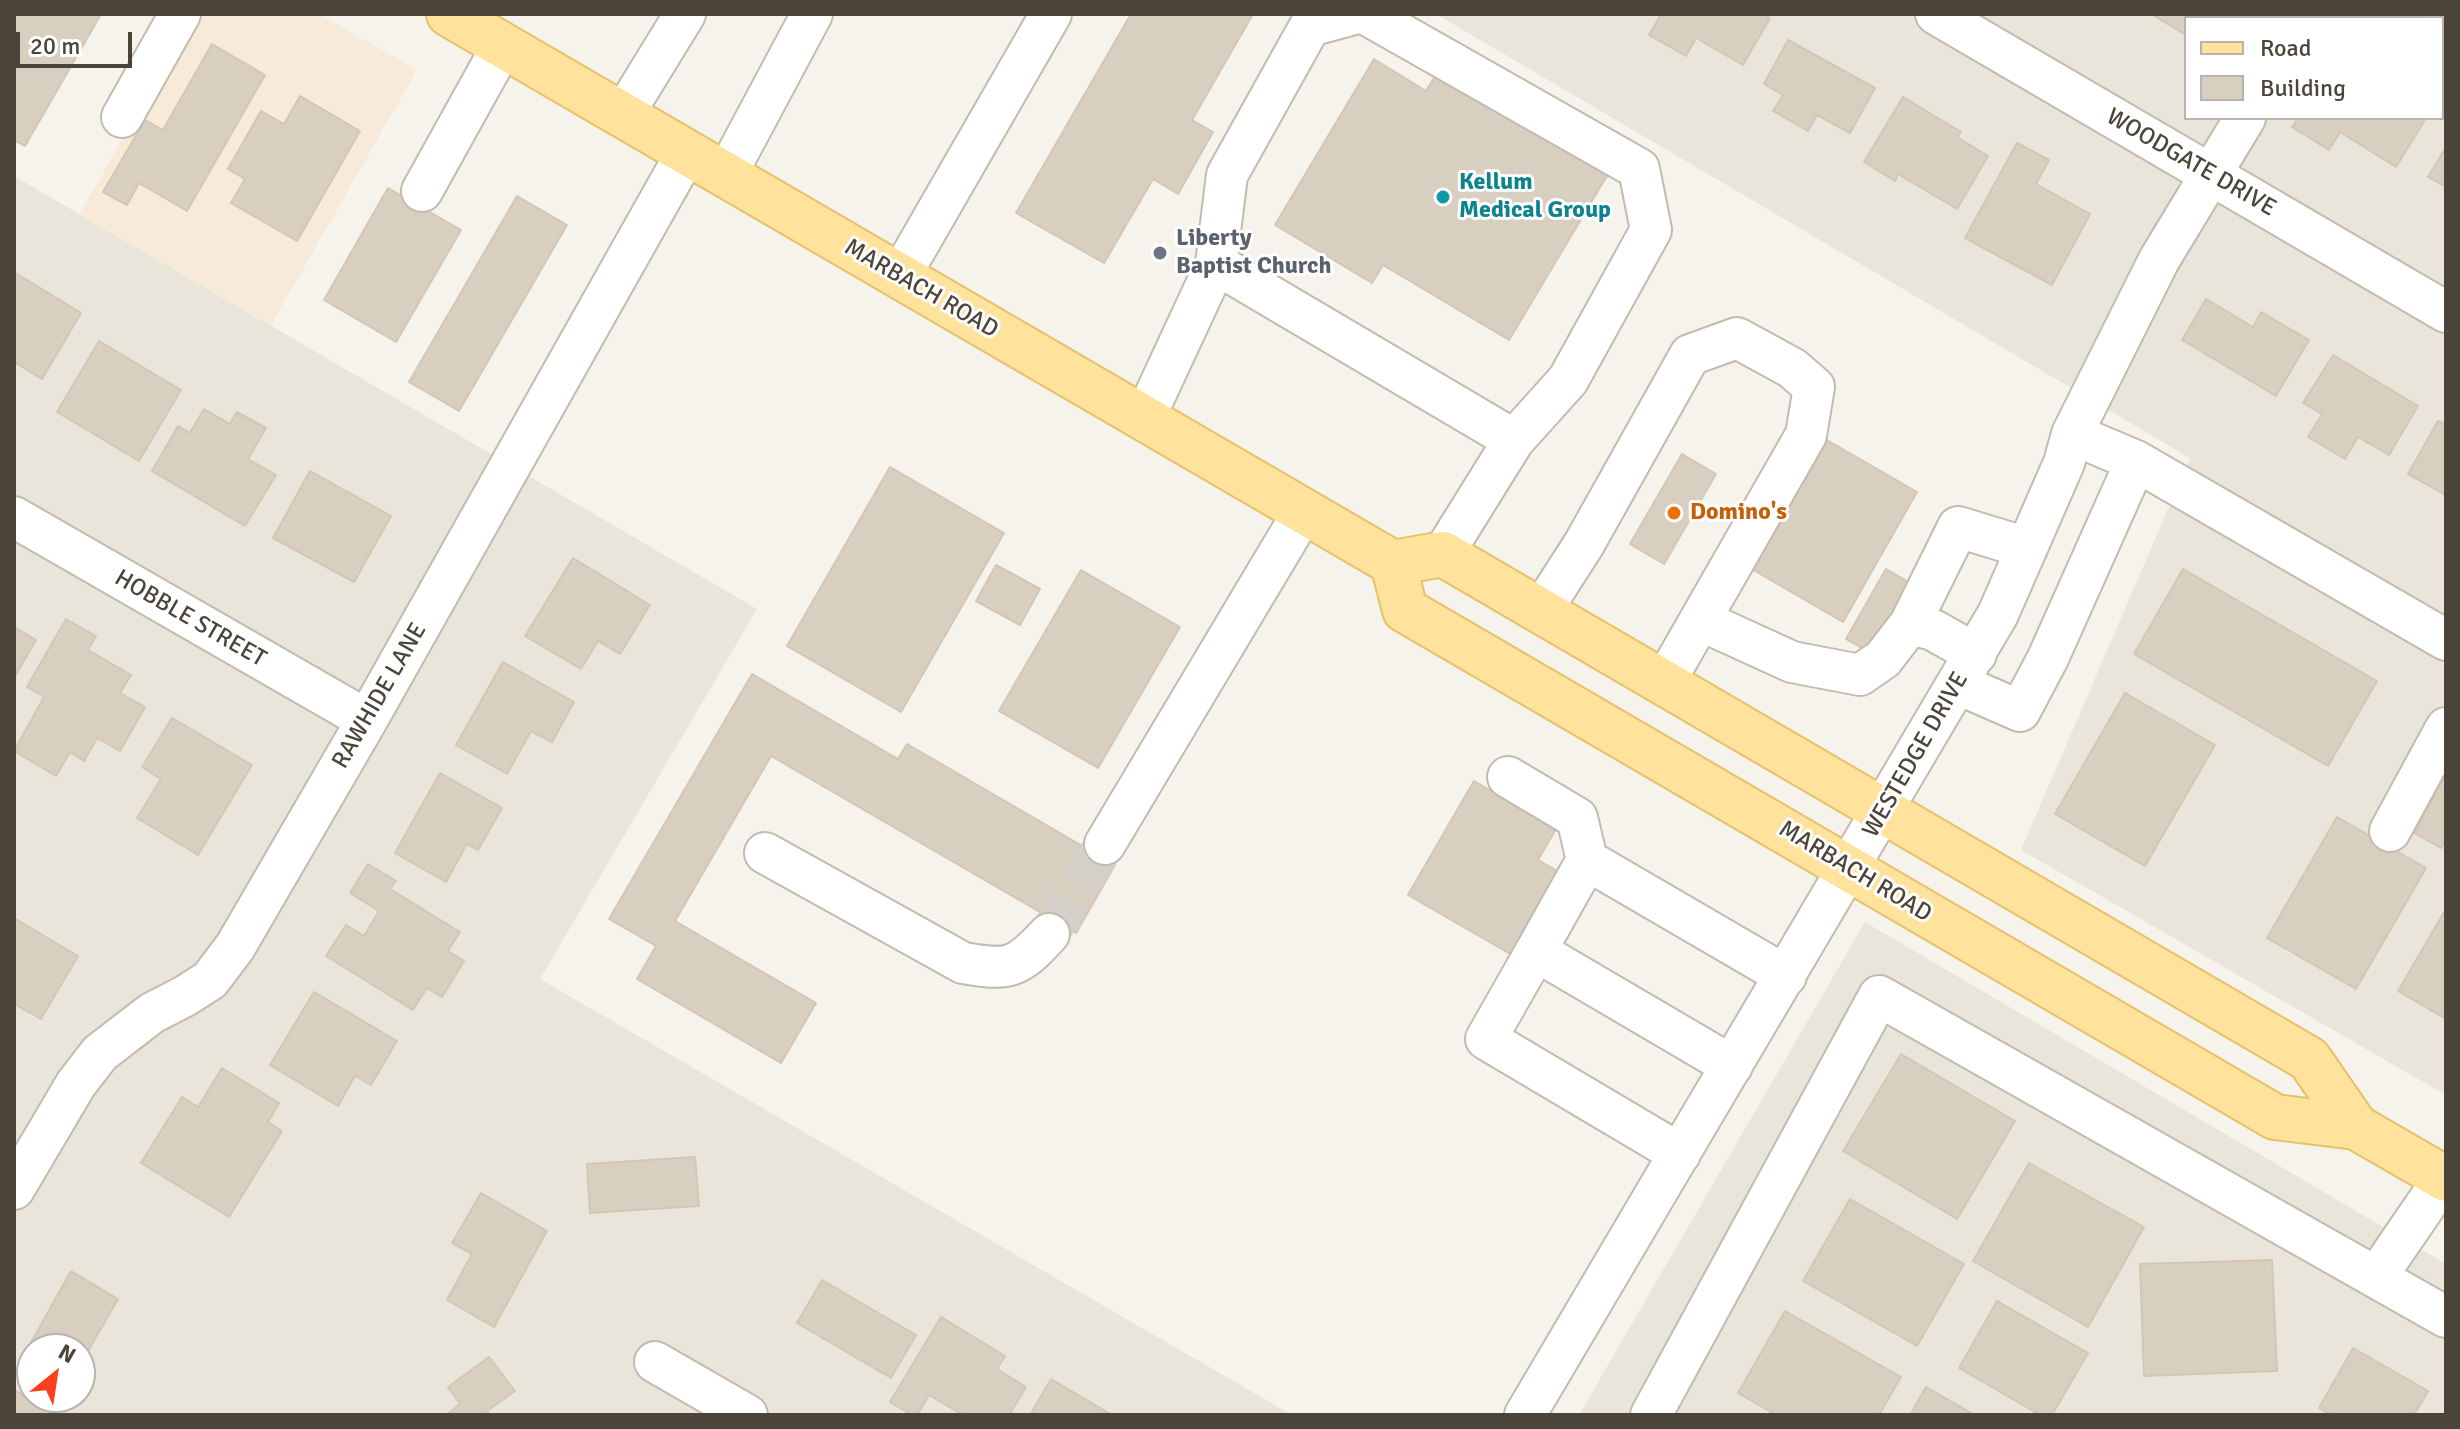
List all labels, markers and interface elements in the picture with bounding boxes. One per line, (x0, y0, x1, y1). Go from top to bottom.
scale bar (20, 16, 136, 66)
legend (2184, 16, 2444, 120)
text: 20 m (30, 31, 80, 61)
text: Road (2260, 33, 2311, 63)
text: Building (2260, 73, 2346, 103)
street label: WOODGATE DRIVE (2101, 103, 2281, 223)
place label: Kellum Medical Group (1459, 169, 1611, 225)
marker: Kellum Medical Group (1434, 188, 1452, 206)
place label: Liberty Baptist Church (1176, 225, 1331, 281)
street label: MARBACH ROAD (839, 233, 1003, 345)
marker: Liberty Baptist Church (1151, 244, 1169, 262)
place label: Domino's (1690, 499, 1787, 527)
marker: Domino's (1665, 504, 1683, 522)
street label: HOBBLE STREET (109, 564, 271, 674)
street label: RAWHIDE LANE (327, 618, 433, 774)
street label: WESTEDGE DRIVE (1857, 667, 1975, 843)
street label: MARBACH ROAD (1773, 815, 1937, 929)
north arrow (16, 1333, 96, 1413)
text: N (54, 1338, 81, 1369)

